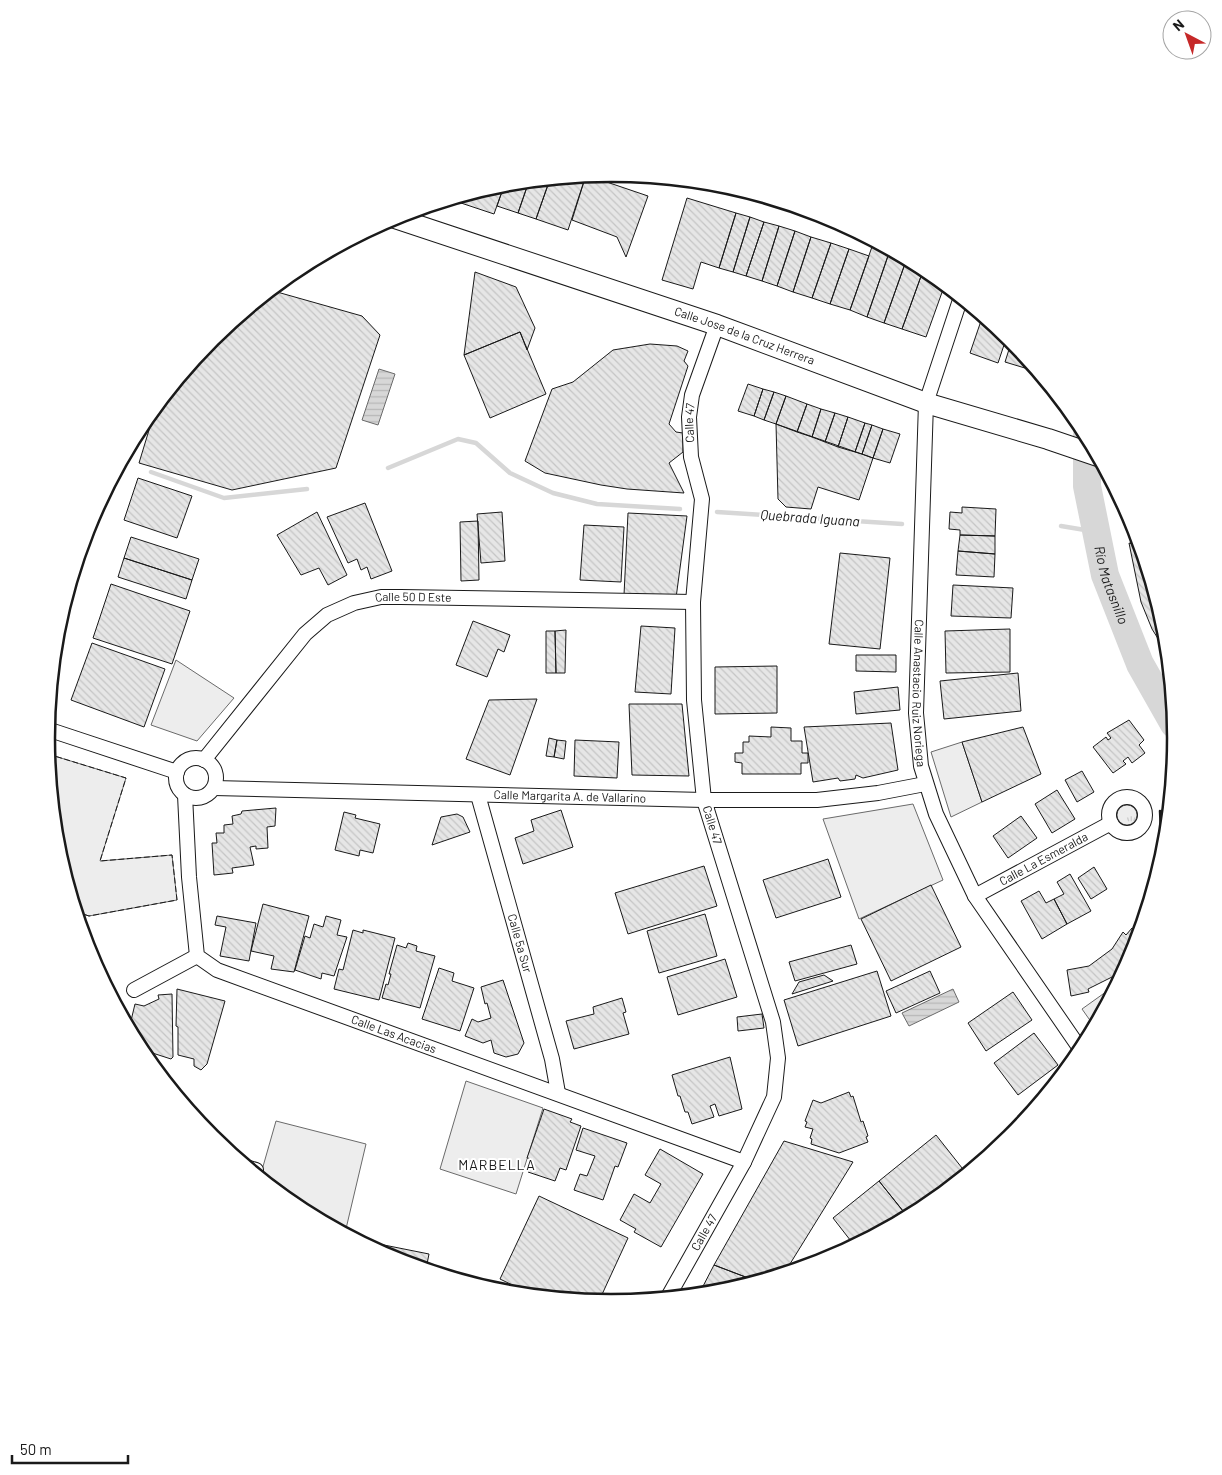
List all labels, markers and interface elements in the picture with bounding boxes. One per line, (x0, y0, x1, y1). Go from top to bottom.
north arrow (1162, 10, 1212, 60)
text: N (1169, 15, 1187, 34)
street label: Calle Jose de la Cruz Herrera (673, 303, 817, 367)
street label: Calle 47 (681, 402, 697, 443)
water label: Quebrada Iguana (760, 506, 860, 529)
water label: Río Matasnillo (1091, 544, 1132, 626)
street label: Calle 50 D Este (373, 589, 452, 604)
street label: Calle Anastacio Ruiz Noriega (910, 619, 929, 767)
street label: Calle Margarita A. de Vallarino (493, 787, 646, 805)
street label: Calle 47 (700, 804, 726, 846)
street label: Calle La Esmeralda (997, 829, 1090, 888)
street label: Calle 5a Sur (506, 912, 536, 975)
street label: Calle Las Acacias (350, 1012, 439, 1055)
district label: MARBELLA (458, 1156, 536, 1173)
street label: Calle 47 (688, 1211, 719, 1253)
scale bar (12, 1432, 129, 1464)
text: 50 m (20, 1440, 52, 1458)

